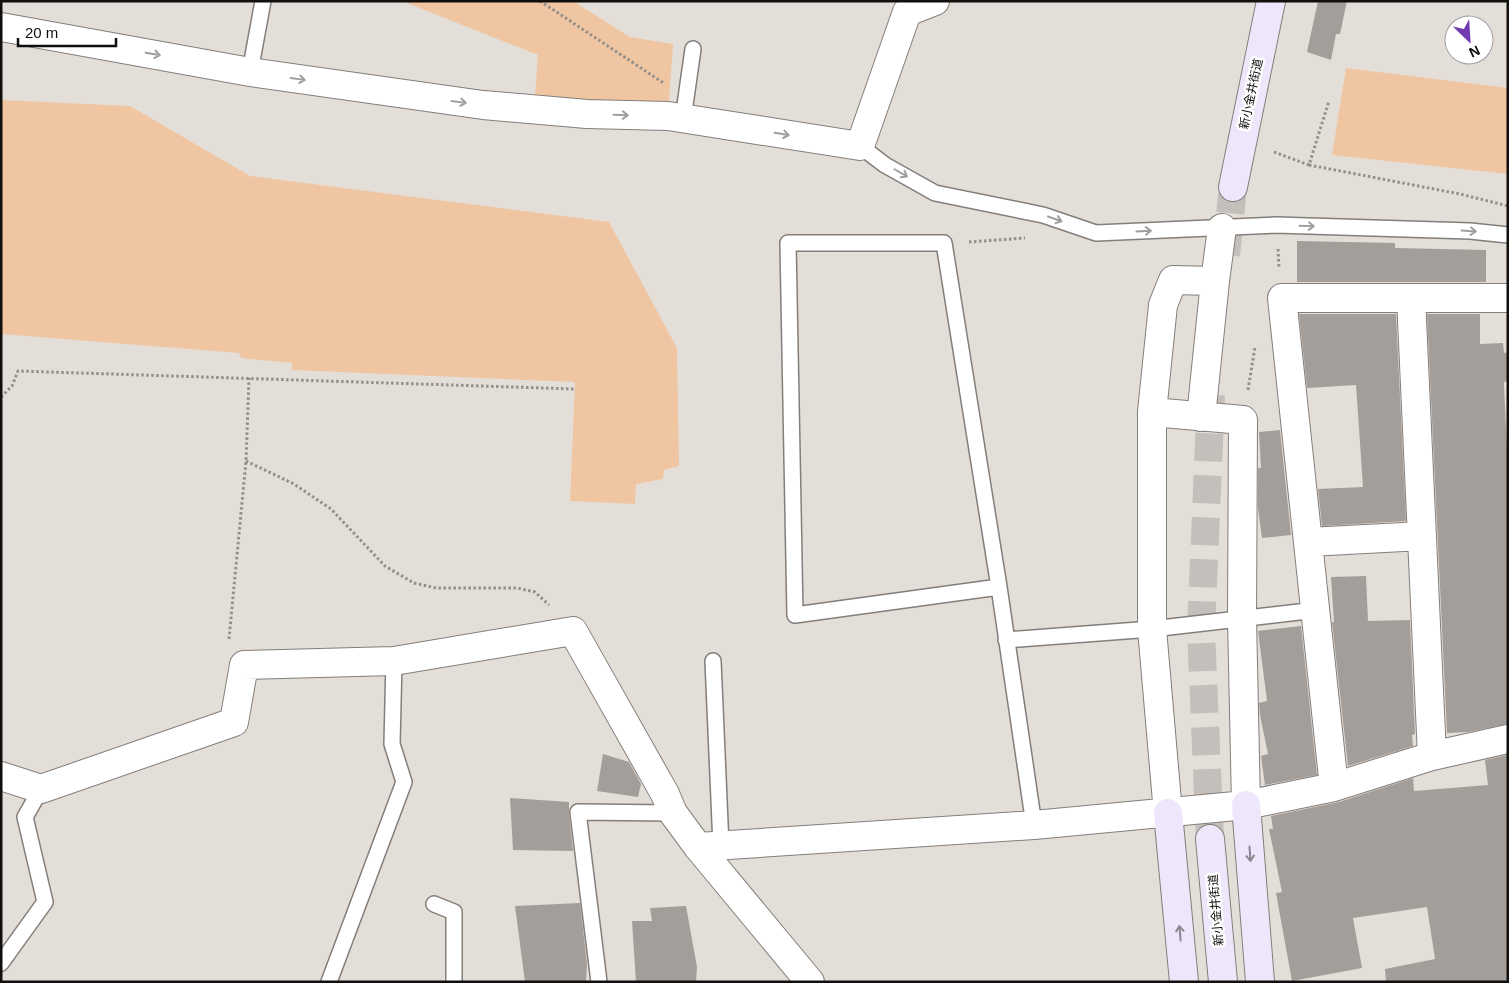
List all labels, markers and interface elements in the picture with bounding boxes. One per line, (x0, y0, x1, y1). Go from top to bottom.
scale bar (18, 15, 115, 47)
north arrow (1444, 15, 1494, 65)
text: 20 m (25, 24, 58, 41)
text: N (1467, 42, 1482, 61)
one-way arrow (144, 50, 160, 60)
street label: 新小金井街道 (1237, 57, 1265, 131)
one-way arrow (290, 74, 306, 84)
one-way arrow (451, 97, 467, 107)
one-way arrow (613, 110, 629, 119)
one-way arrow (774, 129, 790, 139)
one-way arrow (893, 169, 907, 179)
one-way arrow (1047, 215, 1062, 224)
one-way arrow (1298, 221, 1314, 230)
one-way arrow (1136, 227, 1152, 236)
one-way arrow (1461, 227, 1477, 236)
one-way arrow (1245, 845, 1255, 861)
street label: 新小金井街道 (1206, 874, 1226, 946)
one-way arrow (1175, 925, 1184, 941)

